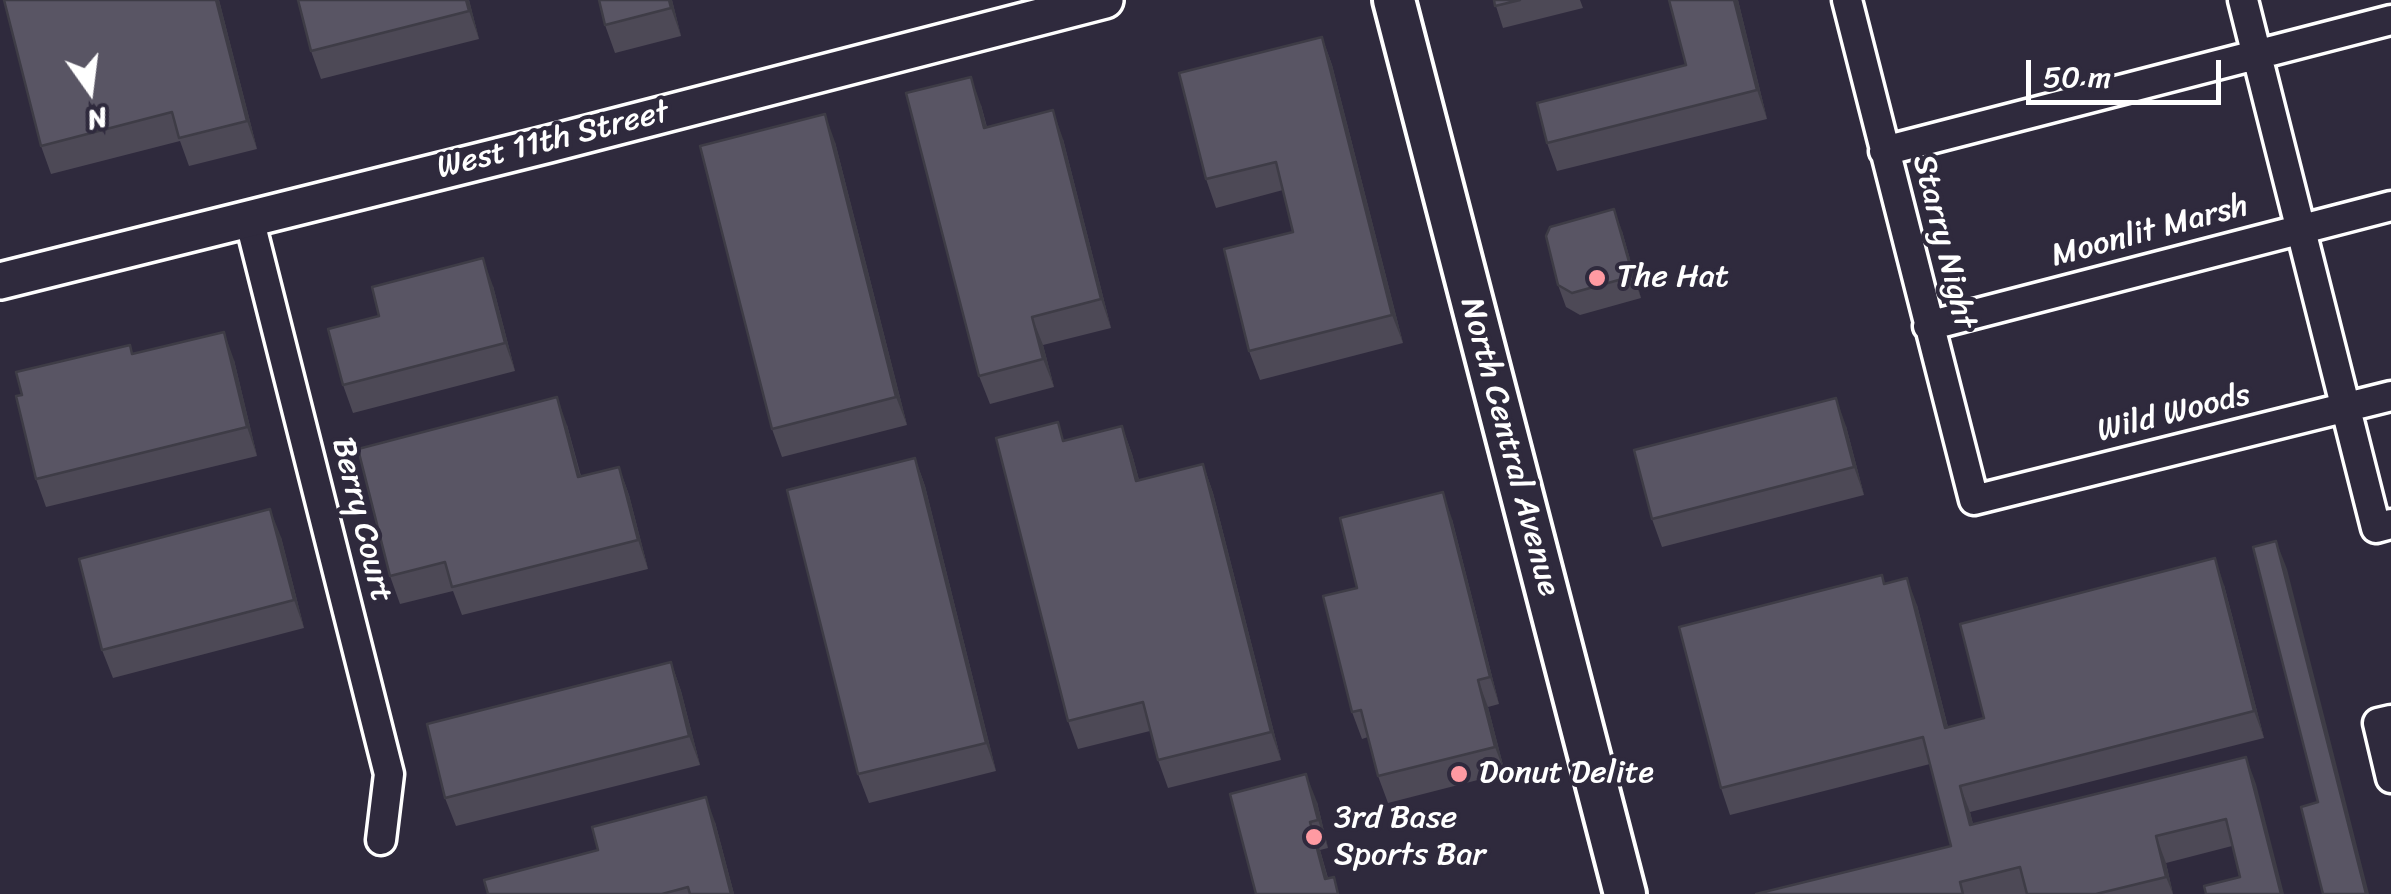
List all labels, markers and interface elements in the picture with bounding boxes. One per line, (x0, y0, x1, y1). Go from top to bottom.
north arrow (40, 40, 140, 140)
scale bar (2031, 40, 2226, 102)
text: 50 m (2043, 50, 2111, 104)
text: N (82, 93, 113, 146)
street label: West 11th Street (433, 94, 673, 188)
street label: Starry Night (1903, 151, 1983, 333)
street label: Moonlit Marsh (2048, 187, 2252, 277)
place label: The Hat (1617, 259, 1729, 297)
marker: The Hat (1586, 267, 1608, 289)
street label: North Central Avenue (1451, 294, 1567, 600)
street label: Wild Woods (2093, 376, 2255, 452)
street label: Berry Court (322, 434, 400, 606)
place label: Donut Delite (1479, 755, 1654, 793)
marker: Donut Delite (1448, 763, 1470, 785)
place label: 3rd Base Sports Bar (1334, 800, 1486, 875)
marker: 3rd Base Sports Bar (1303, 826, 1325, 848)

